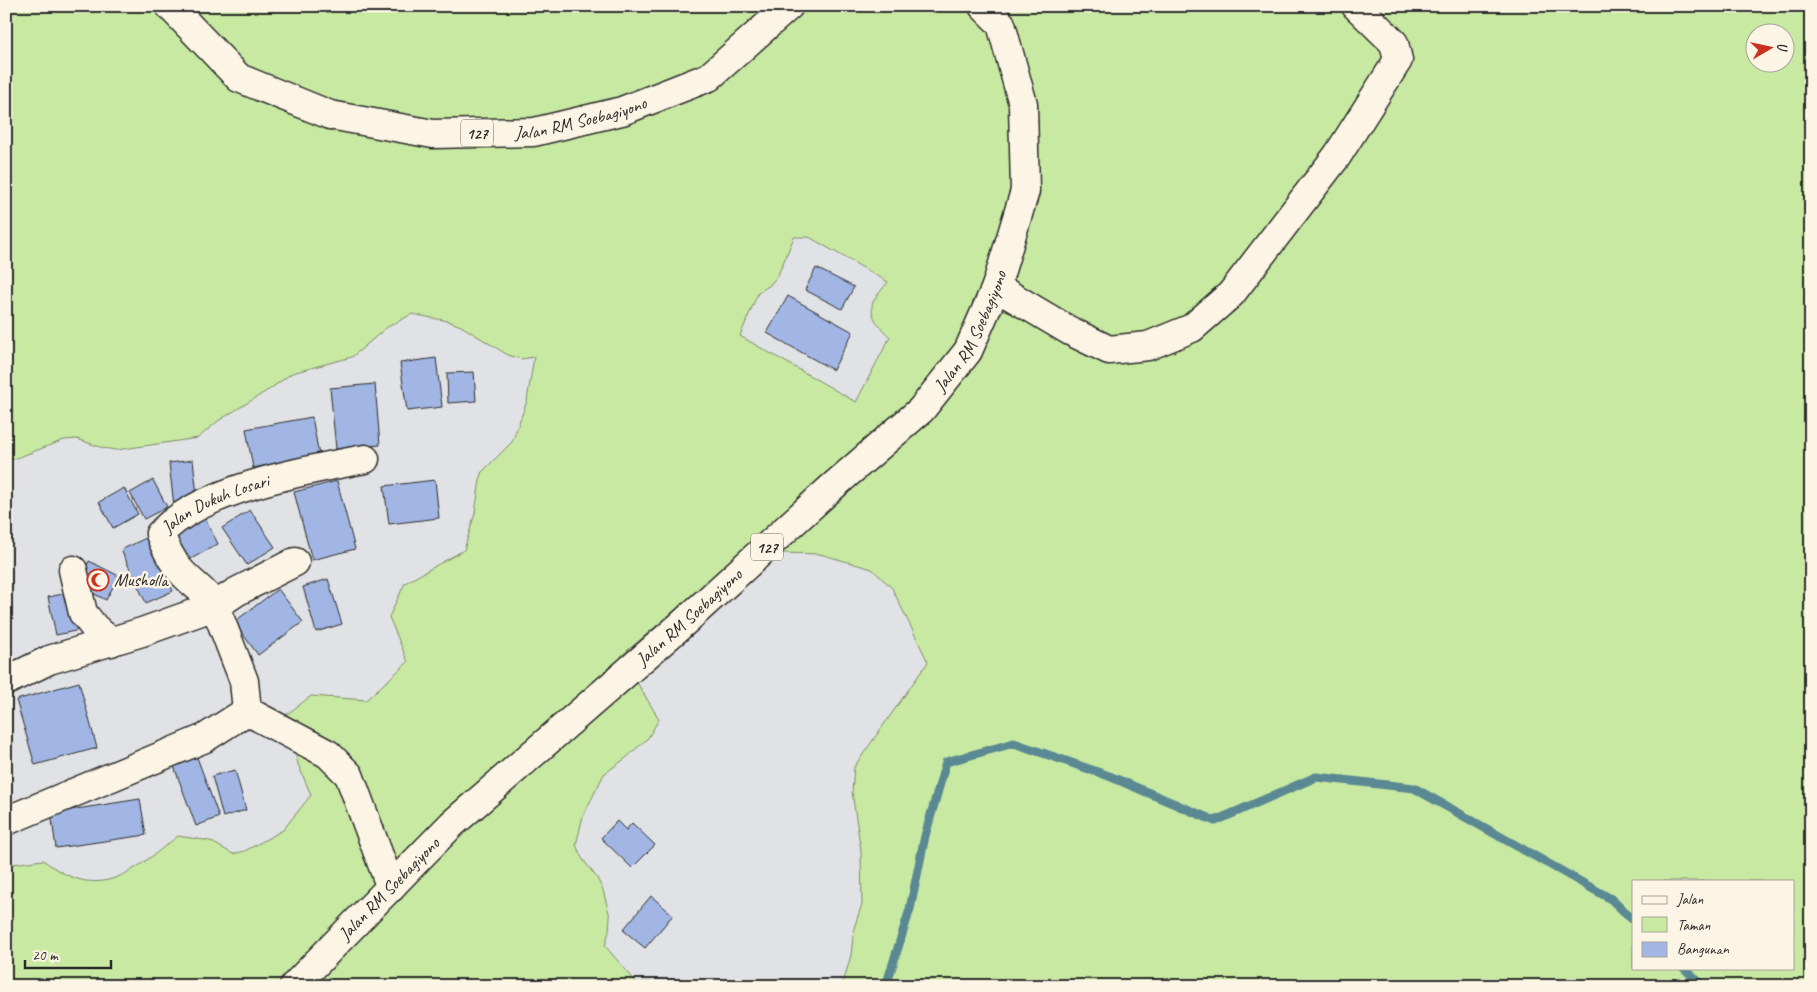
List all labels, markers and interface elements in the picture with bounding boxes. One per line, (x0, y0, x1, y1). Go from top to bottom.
north arrow (1744, 22, 1794, 72)
text: U (1773, 41, 1792, 54)
street label: Jalan RM Soebagiyono (514, 91, 651, 143)
road number: 127 (461, 120, 493, 146)
street label: Jalan RM Soebagiyono (928, 267, 1012, 397)
street label: Jalan Dukuh Losari (156, 469, 274, 538)
road number: 127 (751, 534, 783, 560)
street label: Jalan RM Soebagiyono (631, 563, 748, 671)
mosque icon: Musholla (86, 568, 110, 592)
place label: Musholla (114, 569, 169, 591)
street label: Jalan RM Soebagiyono (333, 831, 445, 945)
legend (1632, 880, 1794, 970)
text: Jalan (1676, 890, 1704, 909)
text: Taman (1677, 916, 1710, 935)
scale bar (25, 937, 111, 969)
text: Bangunan (1677, 940, 1730, 959)
text: 20 m (32, 946, 59, 965)

